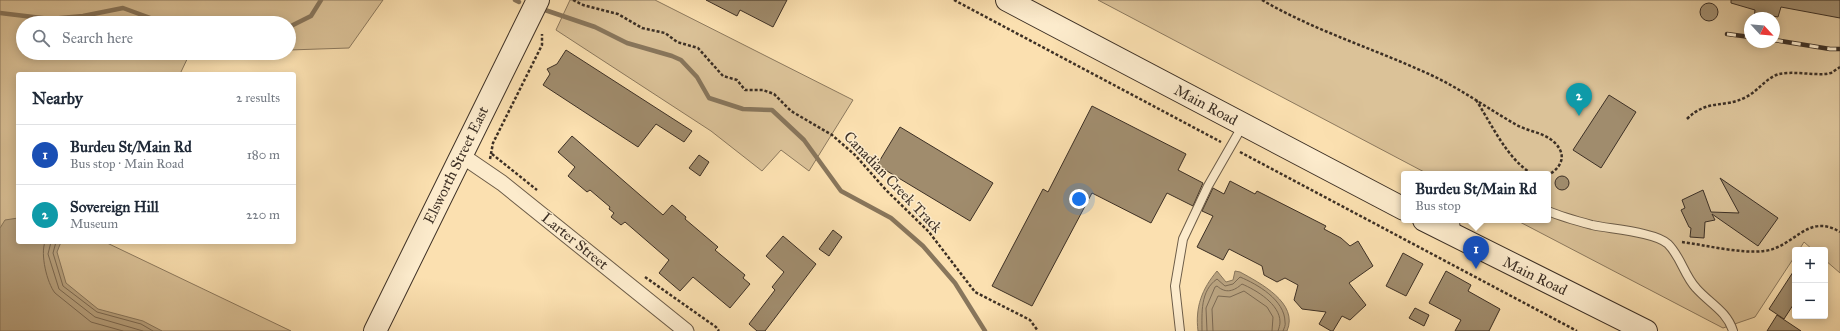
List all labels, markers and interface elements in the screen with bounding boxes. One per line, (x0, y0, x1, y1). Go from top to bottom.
north arrow (1744, 12, 1780, 48)
search box (16, 16, 296, 60)
icon: search (30, 27, 52, 49)
text: Search here (62, 29, 133, 47)
street label: Main Road (1171, 81, 1241, 129)
pin: 2 (1566, 83, 1592, 116)
text: Nearby (32, 88, 83, 109)
text: 2 results (236, 90, 280, 106)
street label: Elsworth Street East (420, 103, 493, 227)
street label: Canadian Creek Track (840, 128, 946, 236)
text: Burdeu St/Main Rd (70, 138, 192, 156)
text: 1 (42, 147, 48, 163)
text: 180 m (247, 147, 280, 163)
text: Bus stop · Main Road (70, 156, 184, 172)
popup (1401, 171, 1551, 223)
text: Burdeu St/Main Rd (1415, 180, 1537, 198)
your location (1069, 189, 1089, 209)
text: Sovereign Hill (70, 198, 159, 216)
text: Bus stop (1415, 198, 1461, 214)
text: 2 (42, 207, 48, 223)
text: 220 m (246, 207, 280, 223)
street label: Larter Street (538, 209, 613, 274)
text: Museum (70, 216, 118, 232)
pin: 1 (1463, 236, 1489, 269)
map controls (1792, 247, 1828, 319)
button: + (1792, 247, 1828, 283)
street label: Main Road (1500, 253, 1570, 299)
button: − (1792, 283, 1828, 319)

